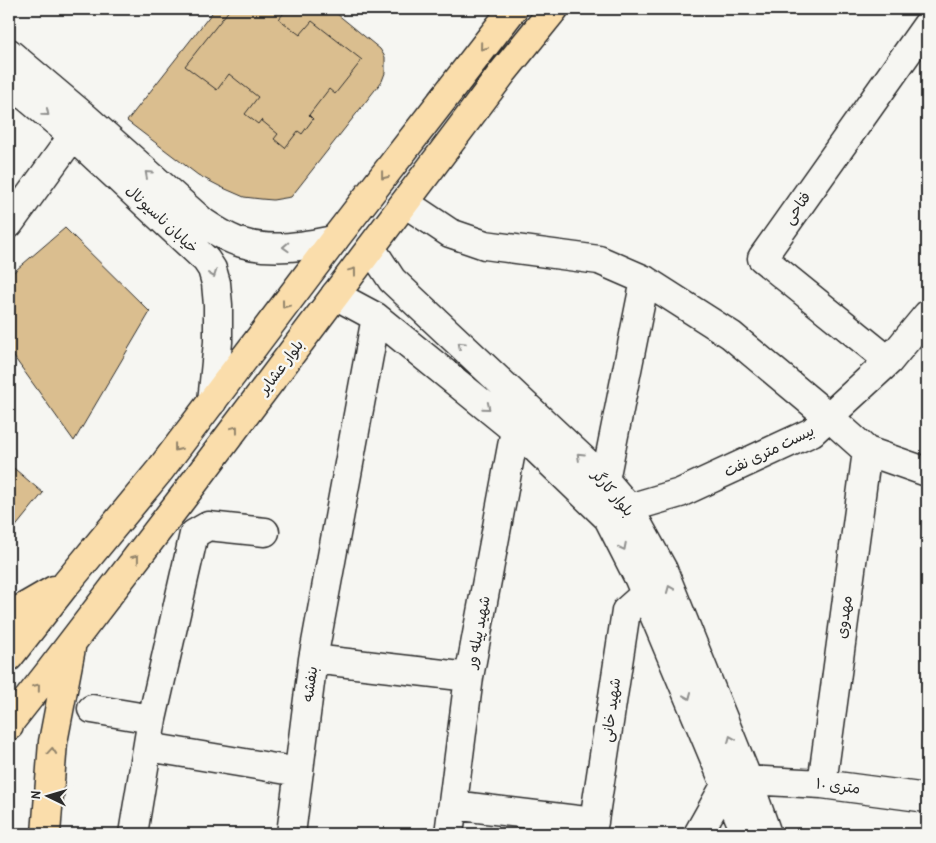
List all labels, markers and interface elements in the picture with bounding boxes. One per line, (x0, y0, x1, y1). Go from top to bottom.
one-way arrow (480, 41, 489, 51)
one-way arrow (40, 108, 49, 116)
one-way arrow (145, 170, 154, 179)
one-way arrow (381, 170, 389, 179)
street label: خیابان ناسیونال (122, 180, 203, 258)
street label: فتاحی (778, 187, 815, 228)
one-way arrow (282, 242, 290, 253)
one-way arrow (348, 268, 356, 277)
one-way arrow (207, 269, 217, 278)
one-way arrow (283, 299, 291, 308)
street label: بلوار عشایر (252, 335, 308, 400)
one-way arrow (458, 342, 467, 351)
one-way arrow (481, 402, 490, 411)
street label: بیست متری نفت (720, 420, 818, 482)
one-way arrow (229, 426, 237, 435)
one-way arrow (174, 442, 182, 451)
one-way arrow (576, 453, 585, 462)
street label: بلوار کارگر (586, 463, 639, 521)
one-way arrow (617, 542, 627, 551)
one-way arrow (130, 554, 139, 564)
one-way arrow (666, 585, 676, 594)
street label: شهید پیله ور (460, 594, 495, 671)
street label: مهدوی (830, 594, 857, 640)
street label: بنفشه (297, 665, 322, 703)
street label: شهید خانی (596, 676, 625, 744)
one-way arrow (32, 684, 40, 693)
one-way arrow (682, 691, 693, 700)
one-way arrow (727, 736, 737, 744)
one-way arrow (47, 746, 58, 754)
north arrow (22, 770, 72, 820)
street label: ۱۰ متری (815, 772, 862, 799)
text: N (25, 790, 44, 799)

